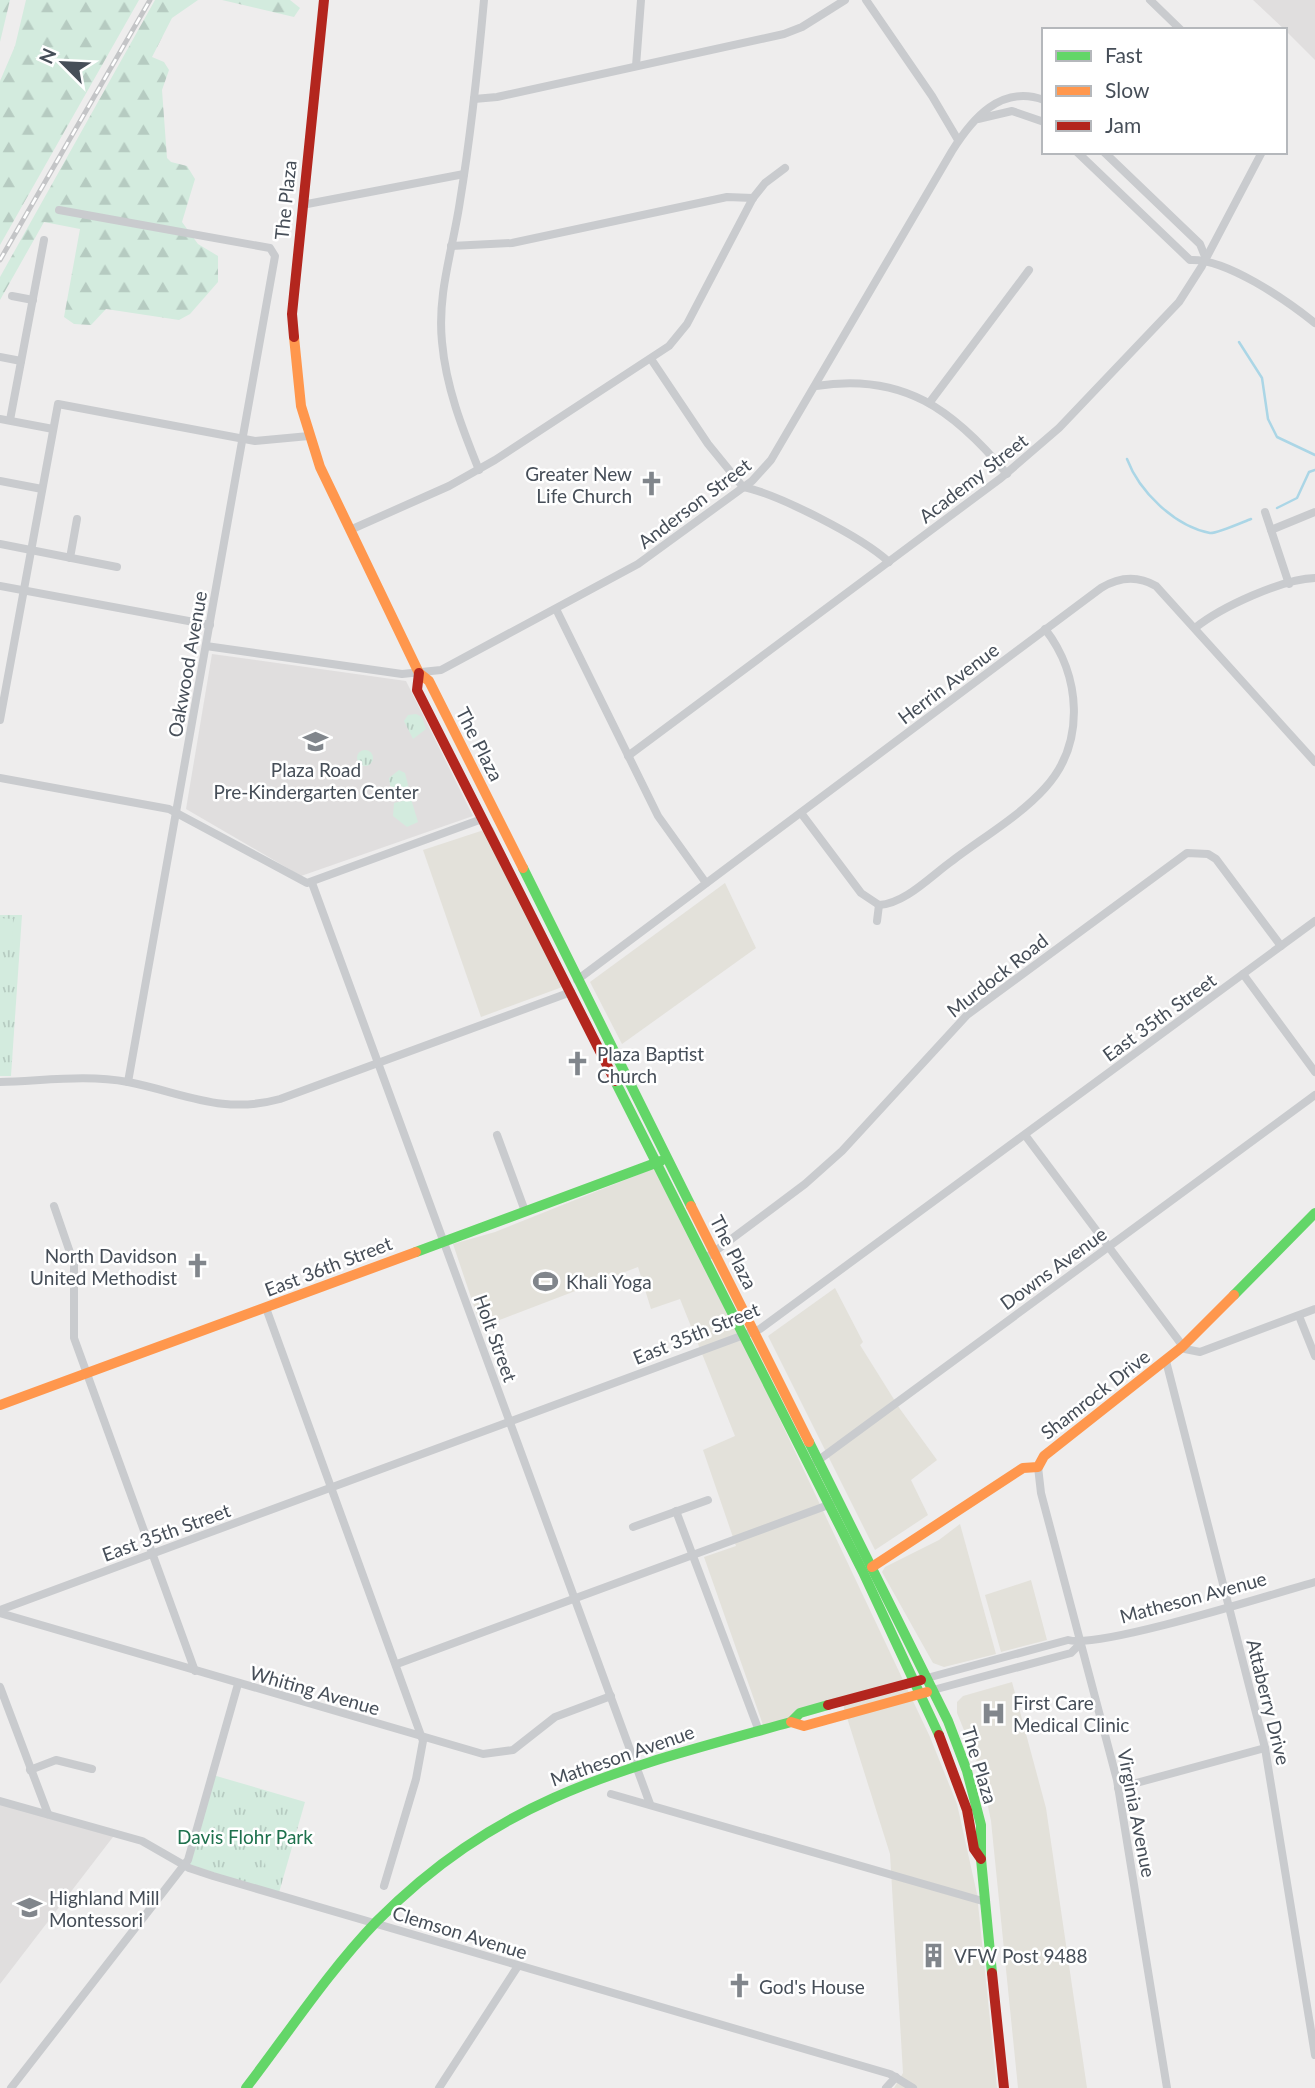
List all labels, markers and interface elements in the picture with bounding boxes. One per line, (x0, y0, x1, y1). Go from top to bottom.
north arrow (28, 28, 98, 98)
legend (1042, 28, 1287, 154)
text: Fast (1105, 42, 1143, 67)
text: N (34, 45, 60, 67)
text: Slow (1105, 77, 1150, 102)
text: Jam (1105, 112, 1141, 137)
street label: The Plaza (269, 159, 301, 241)
street label: Academy Street (914, 428, 1032, 528)
street label: Anderson Street (633, 453, 755, 553)
place label: Greater New Life Church (525, 462, 632, 507)
church icon: Greater New Life Church (638, 470, 666, 498)
street label: Oakwood Avenue (163, 589, 211, 739)
street label: Herrin Avenue (893, 638, 1003, 728)
street label: The Plaza (452, 703, 508, 785)
school or university icon: Plaza Road Pre-Kindergarten Center (302, 727, 330, 755)
place label: Plaza Road Pre-Kindergarten Center (213, 758, 419, 803)
street label: Murdock Road (942, 928, 1052, 1022)
street label: East 35th Street (1098, 968, 1220, 1066)
place label: Plaza Baptist Church (597, 1042, 704, 1087)
church icon: Plaza Baptist Church (563, 1050, 591, 1078)
street label: The Plaza (706, 1211, 762, 1293)
street label: Downs Avenue (995, 1222, 1111, 1314)
street label: East 36th Street (261, 1231, 395, 1301)
place label: North Davidson United Methodist (30, 1244, 177, 1289)
church icon: North Davidson United Methodist (183, 1252, 211, 1280)
sports icon: Khali Yoga (532, 1267, 560, 1295)
place label: Khali Yoga (566, 1270, 652, 1293)
street label: Holt Street (470, 1291, 522, 1385)
street label: East 35th Street (629, 1297, 763, 1369)
street label: Shamrock Drive (1036, 1344, 1154, 1444)
street label: East 35th Street (99, 1498, 233, 1566)
street label: Matheson Avenue (1117, 1566, 1269, 1628)
street label: Attaberry Drive (1242, 1637, 1296, 1767)
street label: Whiting Avenue (247, 1660, 383, 1720)
place label: First Care Medical Clinic (1013, 1691, 1129, 1736)
hospital icon: First Care Medical Clinic (979, 1699, 1007, 1727)
street label: Matheson Avenue (547, 1720, 697, 1790)
street label: The Plaza (957, 1723, 1003, 1807)
street label: Virginia Avenue (1113, 1747, 1161, 1879)
park label: Davis Flohr Park (177, 1825, 313, 1848)
place label: Highland Mill Montessori (49, 1886, 159, 1931)
school or university icon: Highland Mill Montessori (15, 1894, 43, 1922)
street label: Clemson Avenue (390, 1901, 530, 1963)
building icon: VFW Post 9488 (920, 1941, 948, 1969)
place label: VFW Post 9488 (954, 1944, 1088, 1967)
church icon: God's House (725, 1972, 753, 2000)
place label: God's House (759, 1975, 865, 1998)

